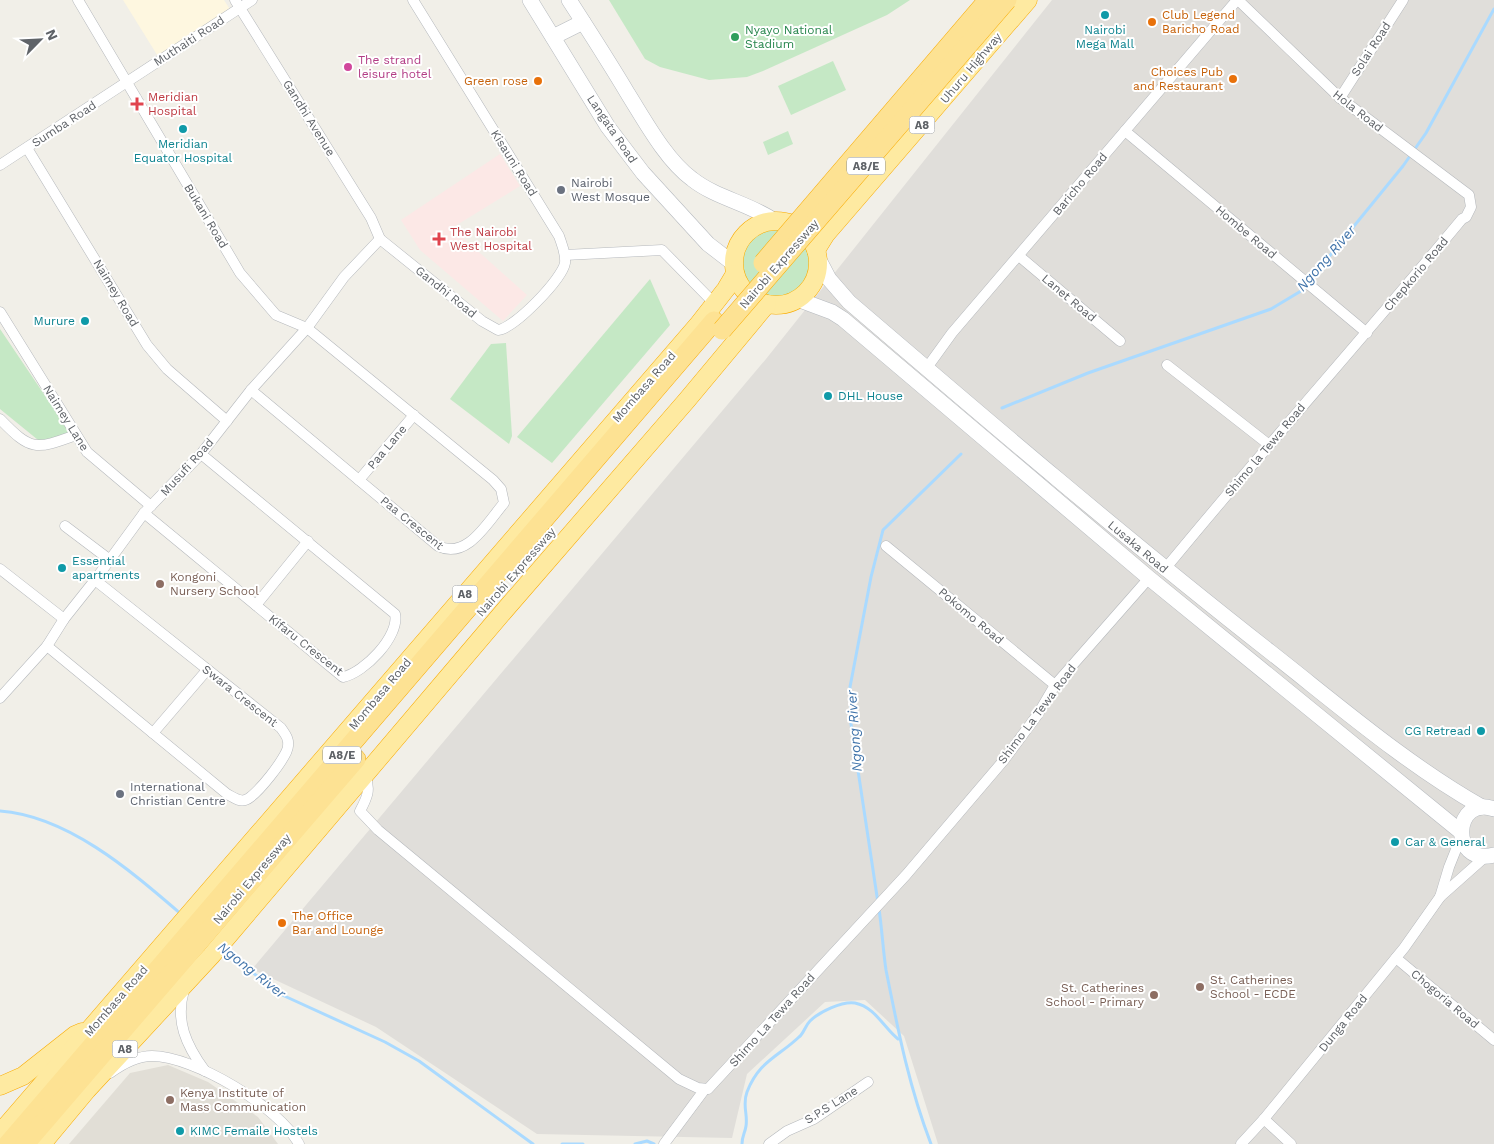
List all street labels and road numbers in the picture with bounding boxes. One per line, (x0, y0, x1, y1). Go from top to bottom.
street label: Muthaiti Road (151, 13, 227, 69)
street label: Solai Road (1348, 19, 1394, 79)
street label: Uhuru Highway (937, 29, 1005, 106)
street label: Gandhi Avenue (280, 77, 338, 159)
street label: Hola Road (1330, 87, 1386, 135)
street label: Langata Road (584, 92, 640, 166)
street label: Sumba Road (29, 98, 99, 150)
road number: A8 (910, 116, 934, 134)
street label: Kisauni Road (488, 127, 540, 199)
street label: Baricho Road (1050, 150, 1110, 218)
road number: A8/E (847, 158, 885, 175)
street label: Bukani Road (181, 181, 231, 251)
street label: Hombe Road (1213, 202, 1279, 262)
street label: Nairobi Expressway (736, 216, 822, 311)
street label: Chepkorio Road (1381, 234, 1451, 314)
street label: Naimey Road (90, 257, 142, 329)
street label: Gandhi Road (413, 263, 479, 321)
street label: Lanet Road (1039, 271, 1099, 325)
street label: Mombasa Road (609, 349, 679, 425)
street label: Naimey Lane (40, 382, 92, 454)
street label: Shimo la Tewa Road (1222, 400, 1308, 500)
street label: Paa Lane (365, 422, 409, 472)
street label: Musufi Road (158, 435, 216, 499)
street label: Paa Crescent (378, 493, 446, 553)
street label: Lusaka Road (1105, 518, 1171, 576)
street label: Nairobi Expressway (473, 524, 559, 619)
street label: Pokomo Road (936, 585, 1006, 647)
road number: A8 (452, 586, 478, 602)
street label: Kifaru Crescent (266, 612, 346, 678)
street label: Mombasa Road (346, 655, 414, 733)
street label: Shimo La Tewa Road (995, 661, 1079, 767)
street label: Swara Crescent (199, 662, 281, 730)
road number: A8/E (323, 746, 361, 764)
street label: Nairobi Expressway (210, 830, 294, 927)
street label: Mombasa Road (81, 963, 151, 1039)
street label: Chogoria Road (1408, 966, 1482, 1032)
street label: Shimo La Tewa Road (726, 970, 818, 1070)
street label: Dunga Road (1316, 991, 1370, 1055)
road number: A8 (112, 1040, 138, 1058)
street label: S.P.S Lane (802, 1083, 860, 1127)

